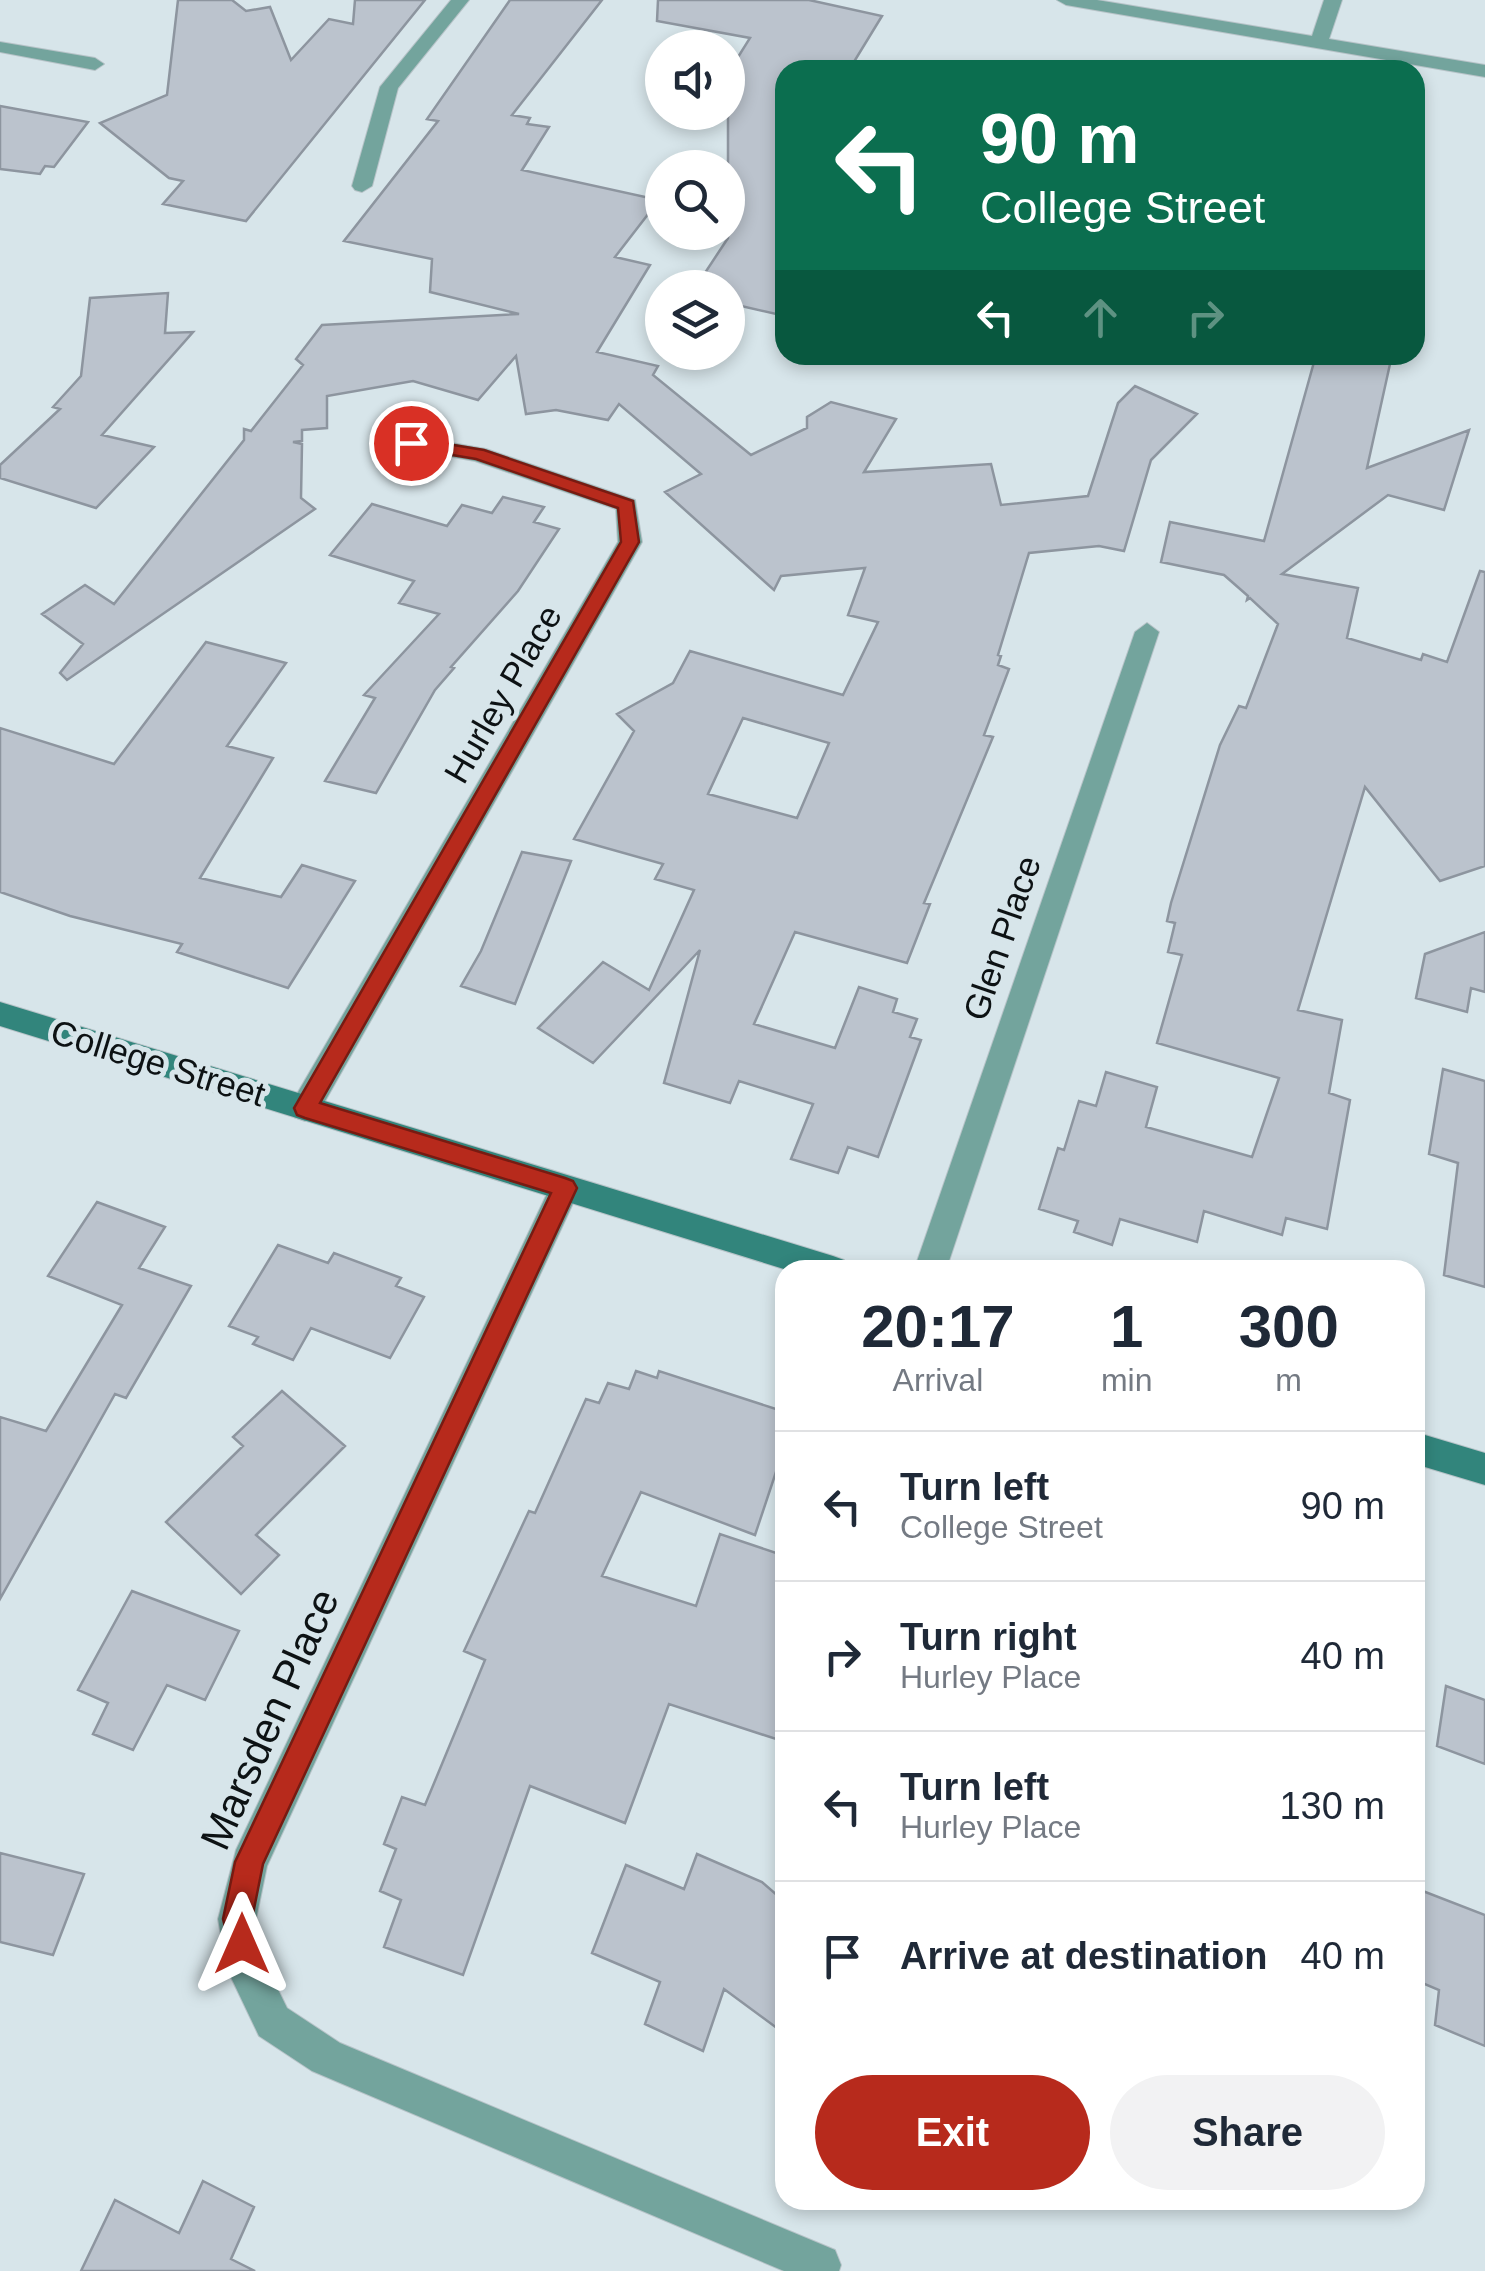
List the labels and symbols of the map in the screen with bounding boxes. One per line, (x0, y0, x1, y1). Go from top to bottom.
pin (369, 401, 454, 486)
street label: Hurley Place (436, 598, 569, 789)
street label: Glen Place (955, 851, 1048, 1025)
street label: College Street (46, 1011, 270, 1114)
street label: Marsden Place (191, 1582, 348, 1857)
position arrow (190, 1892, 294, 1996)

